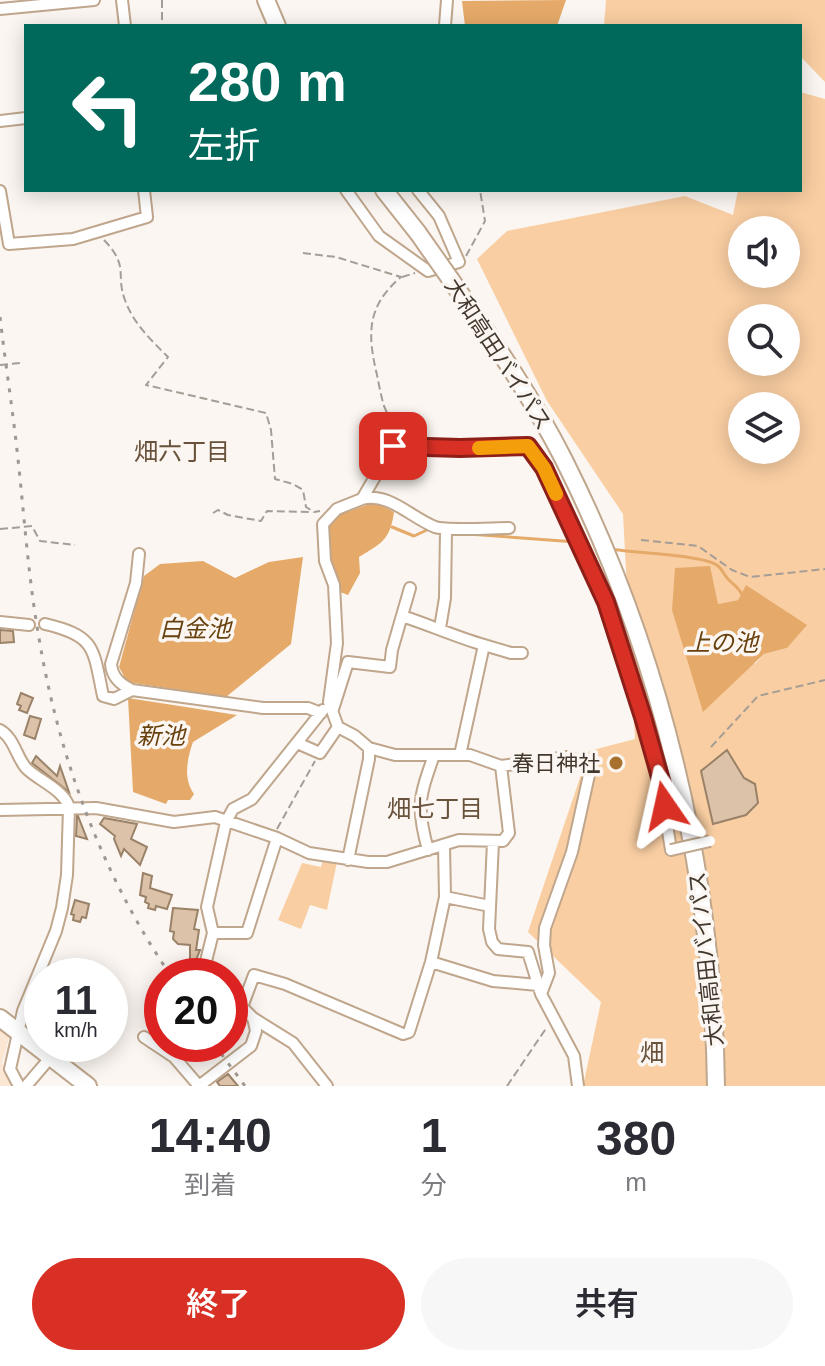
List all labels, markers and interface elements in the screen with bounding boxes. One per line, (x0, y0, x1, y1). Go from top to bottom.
text: 280 m (188, 50, 347, 113)
icon: left (56, 56, 160, 160)
text: 左折 (188, 125, 260, 166)
map controls (728, 216, 800, 464)
button: sound (728, 216, 800, 288)
street label: 大和高田バイパス (440, 274, 556, 434)
button: search (728, 304, 800, 376)
button: layers (728, 392, 800, 464)
pin (359, 412, 427, 480)
icon: arrive (371, 424, 415, 468)
district label: 畑六丁目 (134, 438, 230, 465)
water label: 白金池 (159, 615, 233, 642)
water label: 上の池 (686, 629, 760, 656)
water label: 新池 (137, 722, 187, 749)
place label: 春日神社 (512, 751, 600, 776)
marker: 春日神社 (607, 754, 625, 772)
position arrow (623, 764, 707, 848)
district label: 畑七丁目 (387, 795, 483, 822)
street label: 大和高田バイパス (684, 870, 728, 1048)
speed limit sign: 20 (144, 958, 248, 1062)
text: 11 (55, 978, 97, 1022)
text: km/h (54, 1019, 98, 1041)
district label: 畑 (640, 1039, 664, 1066)
text: 14:40 (149, 1109, 272, 1162)
text: 1 (420, 1109, 447, 1162)
text: 380 (596, 1112, 676, 1165)
text: m (625, 1167, 647, 1197)
text: 到着 (184, 1170, 236, 1200)
text: 分 (421, 1170, 447, 1200)
button: 終了 (32, 1258, 405, 1350)
button: 共有 (421, 1258, 793, 1350)

